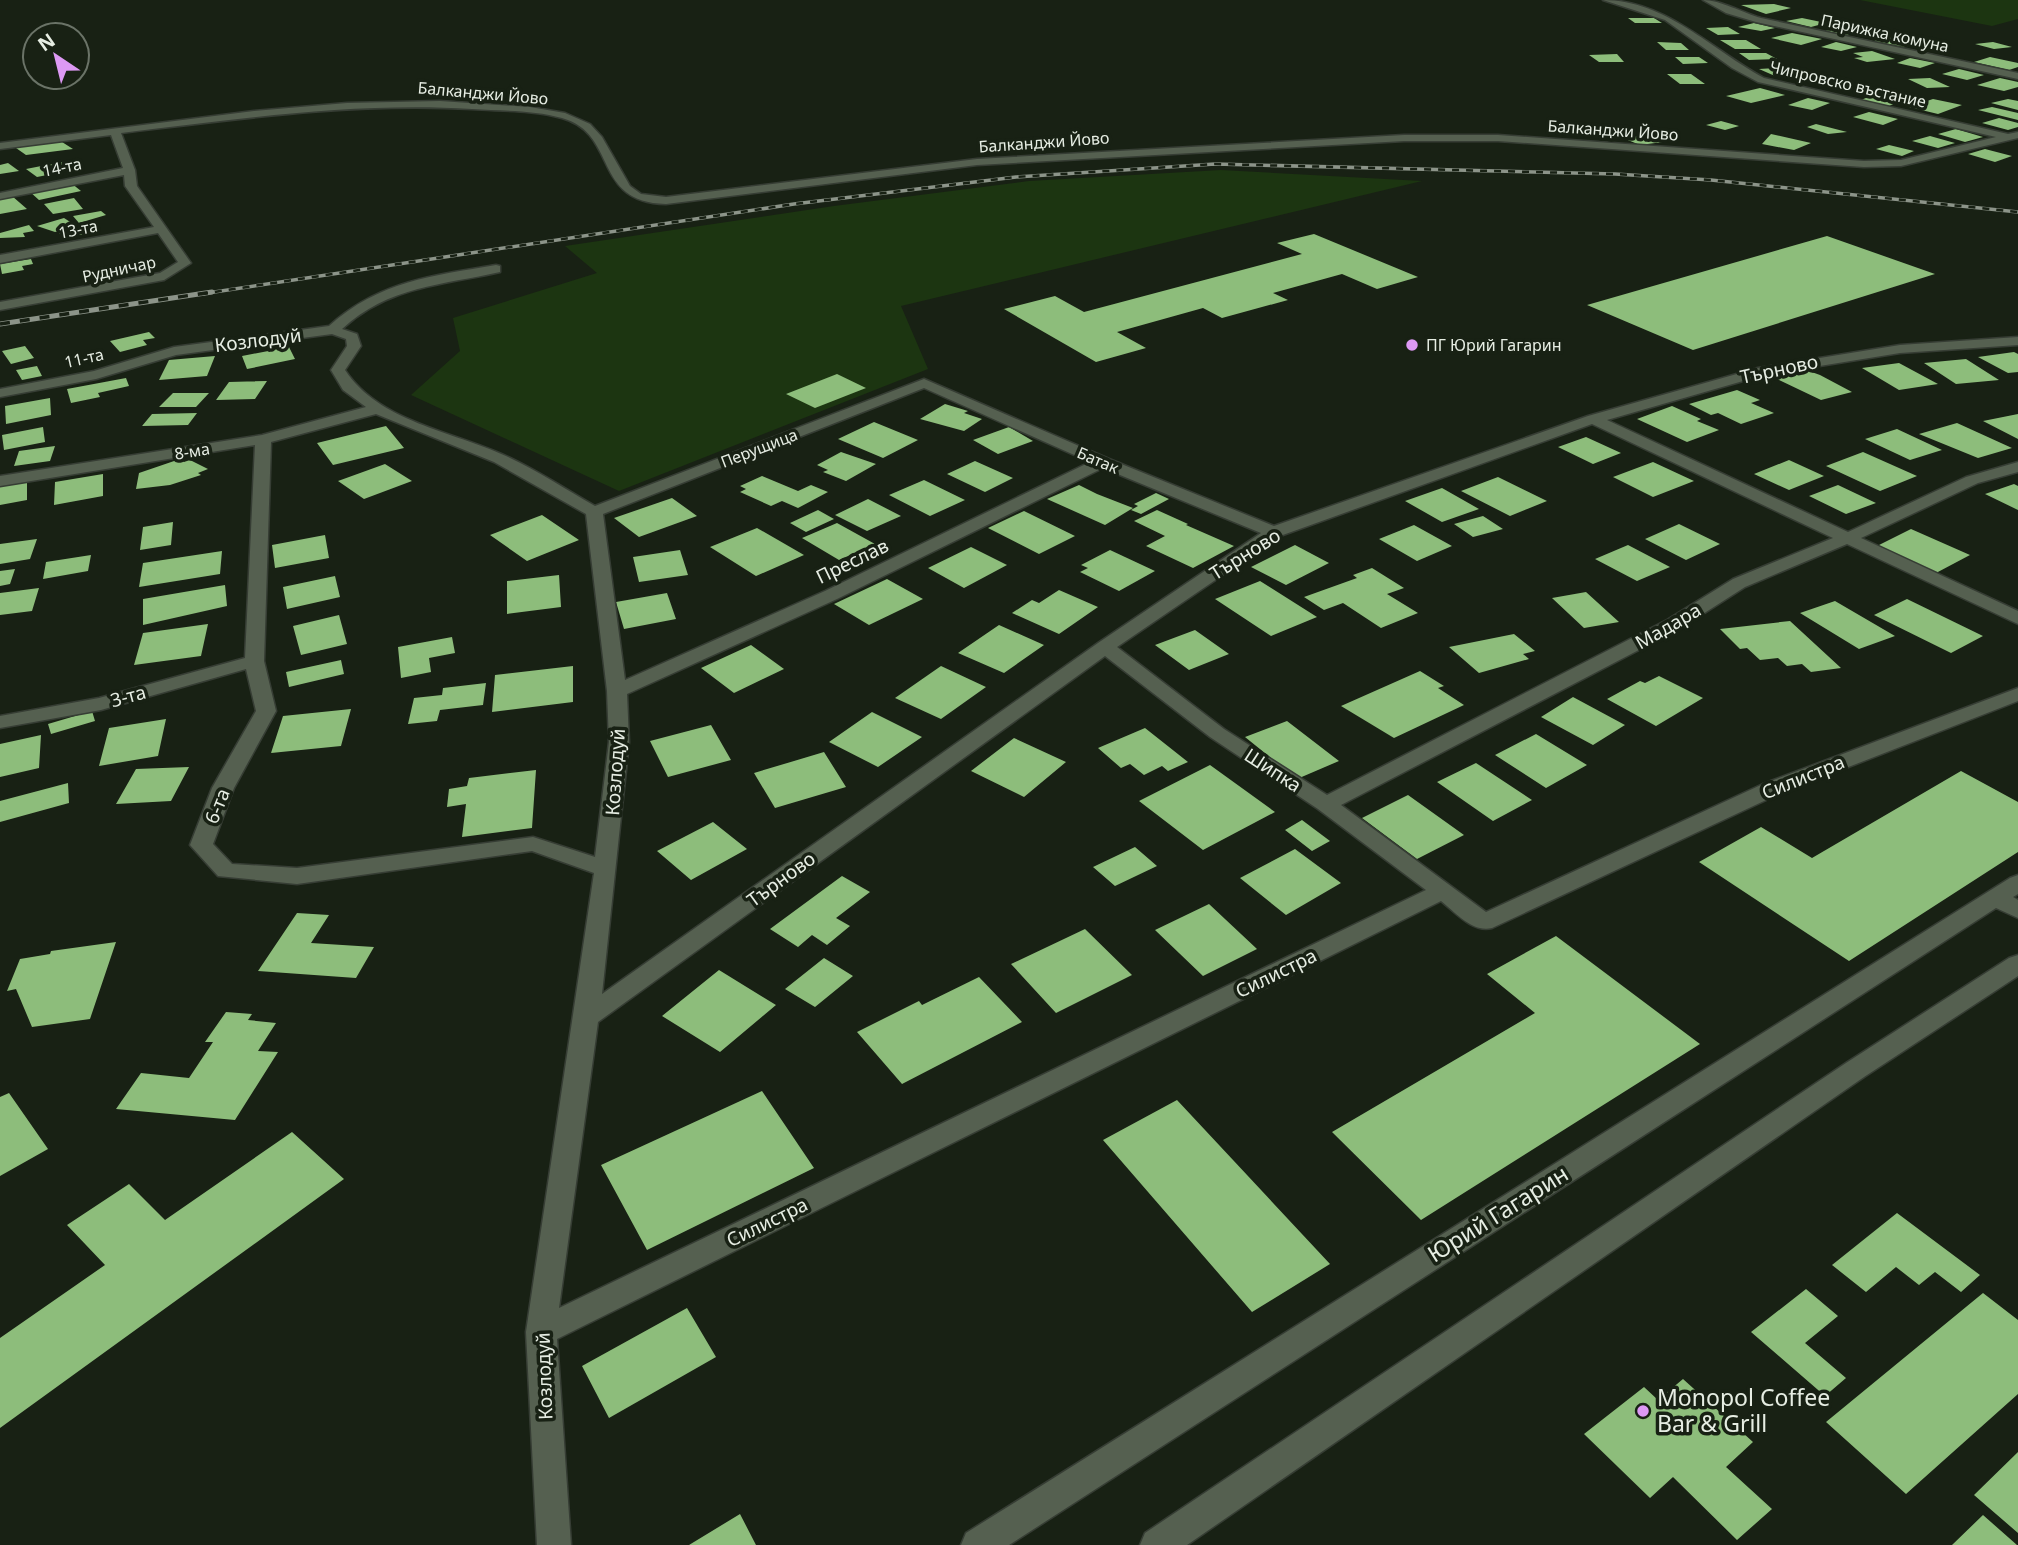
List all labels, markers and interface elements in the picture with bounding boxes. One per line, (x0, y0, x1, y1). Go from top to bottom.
street label: Парижка комуна (1819, 9, 1951, 57)
north arrow (21, 21, 91, 91)
text: N (32, 27, 60, 57)
street label: Чипровско въстание (1768, 55, 1929, 113)
street label: Балканджи Йово (417, 76, 549, 110)
street label: Балканджи Йово (1547, 114, 1679, 146)
street label: Балканджи Йово (978, 126, 1110, 158)
street label: 14-та (41, 152, 83, 182)
street label: 13-та (57, 214, 99, 244)
street label: Рудничар (80, 250, 158, 288)
street label: Козлодуй (213, 322, 303, 358)
place label: ПГ Юрий Гагарин (1426, 334, 1562, 356)
marker: ПГ Юрий Гагарин (1404, 337, 1420, 353)
street label: 11-та (62, 343, 106, 373)
street label: Търново (1738, 348, 1820, 390)
street label: Перущица (717, 423, 801, 473)
street label: 8-ма (173, 437, 211, 465)
street label: Батак (1074, 441, 1123, 479)
street label: Търново (1205, 522, 1285, 586)
street label: Преслав (811, 532, 893, 590)
street label: Мадара (1630, 597, 1706, 655)
street label: 3-та (107, 679, 149, 713)
street label: Козлодуй (599, 728, 631, 816)
street label: Шипка (1239, 742, 1307, 798)
street label: Силистра (1758, 749, 1848, 805)
street label: 6-та (198, 784, 236, 828)
street label: Търново (742, 845, 820, 913)
street label: Силистра (1231, 942, 1321, 1004)
street label: Юрий Гагарин (1421, 1157, 1574, 1269)
street label: Силистра (722, 1191, 812, 1253)
street label: Козлодуй (529, 1332, 559, 1420)
place label: Monopol Coffee Bar & Grill (1657, 1381, 1830, 1439)
marker: Monopol Coffee Bar & Grill (1635, 1403, 1651, 1419)

